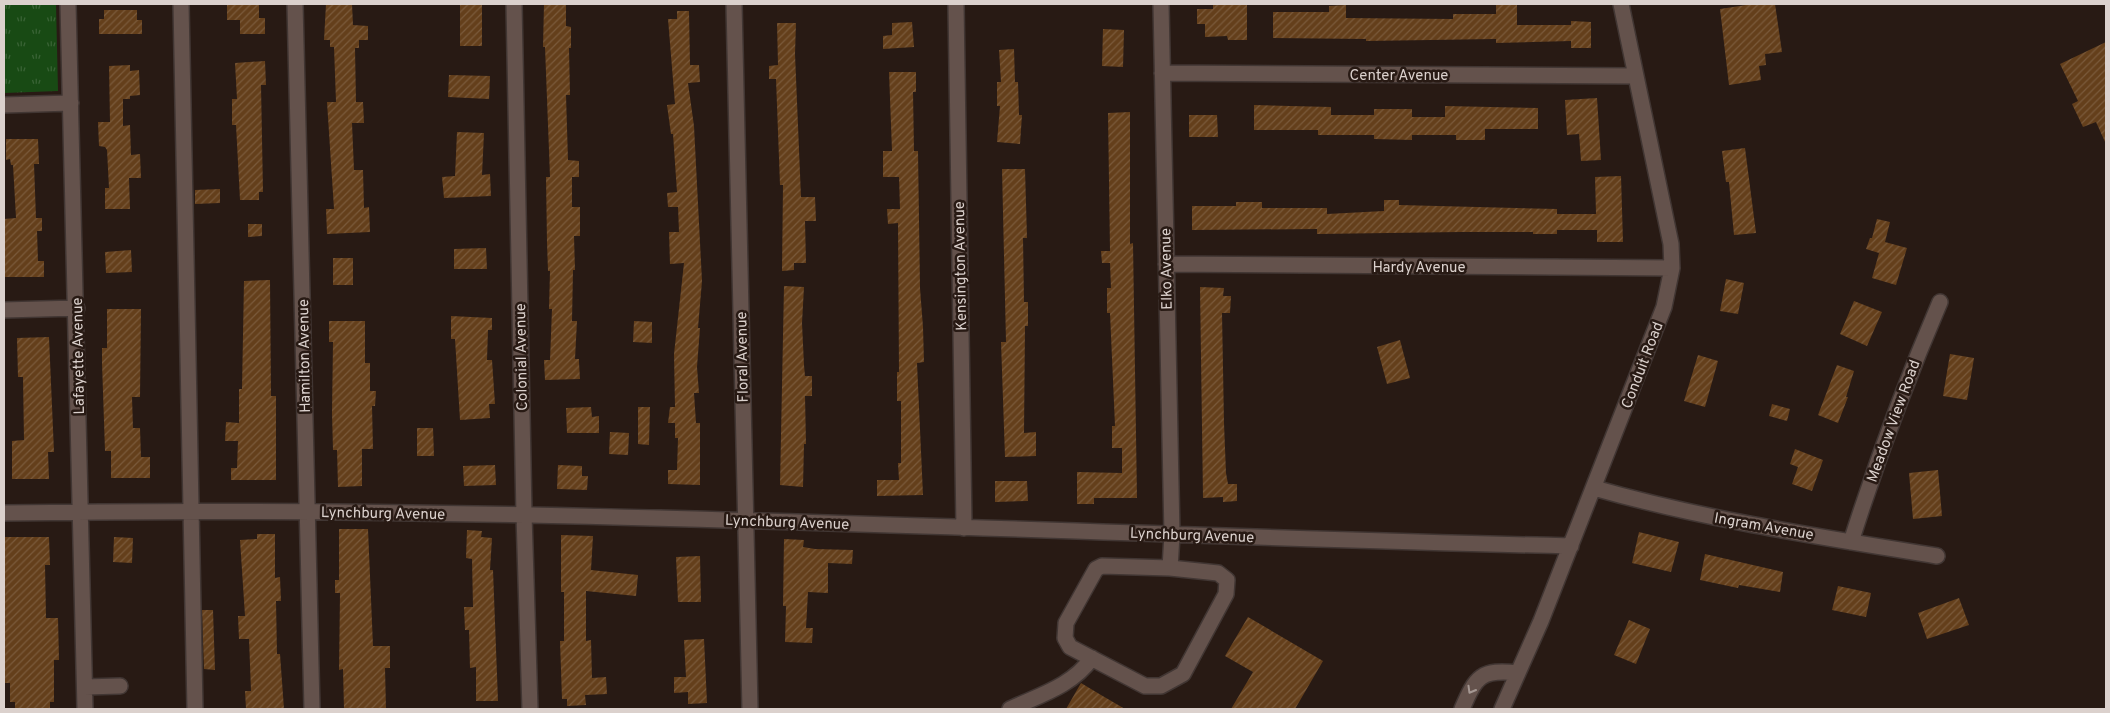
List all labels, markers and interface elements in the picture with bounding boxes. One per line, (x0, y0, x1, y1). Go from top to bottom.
street label: Center Avenue (1350, 67, 1448, 86)
street label: Kensington Avenue (951, 201, 972, 331)
street label: Elko Avenue (1157, 228, 1178, 310)
street label: Hardy Avenue (1372, 259, 1466, 278)
street label: Lafayette Avenue (69, 297, 90, 415)
street label: Hamilton Avenue (295, 299, 316, 413)
street label: Colonial Avenue (512, 303, 533, 411)
street label: Floral Avenue (733, 311, 754, 403)
street label: Conduit Road (1618, 319, 1669, 412)
street label: Meadow View Road (1863, 358, 1925, 485)
street label: Lynchburg Avenue (321, 504, 445, 525)
street label: Ingram Avenue (1712, 509, 1815, 546)
street label: Lynchburg Avenue (724, 512, 849, 535)
street label: Lynchburg Avenue (1129, 525, 1254, 548)
one-way arrow (1467, 685, 1477, 694)

